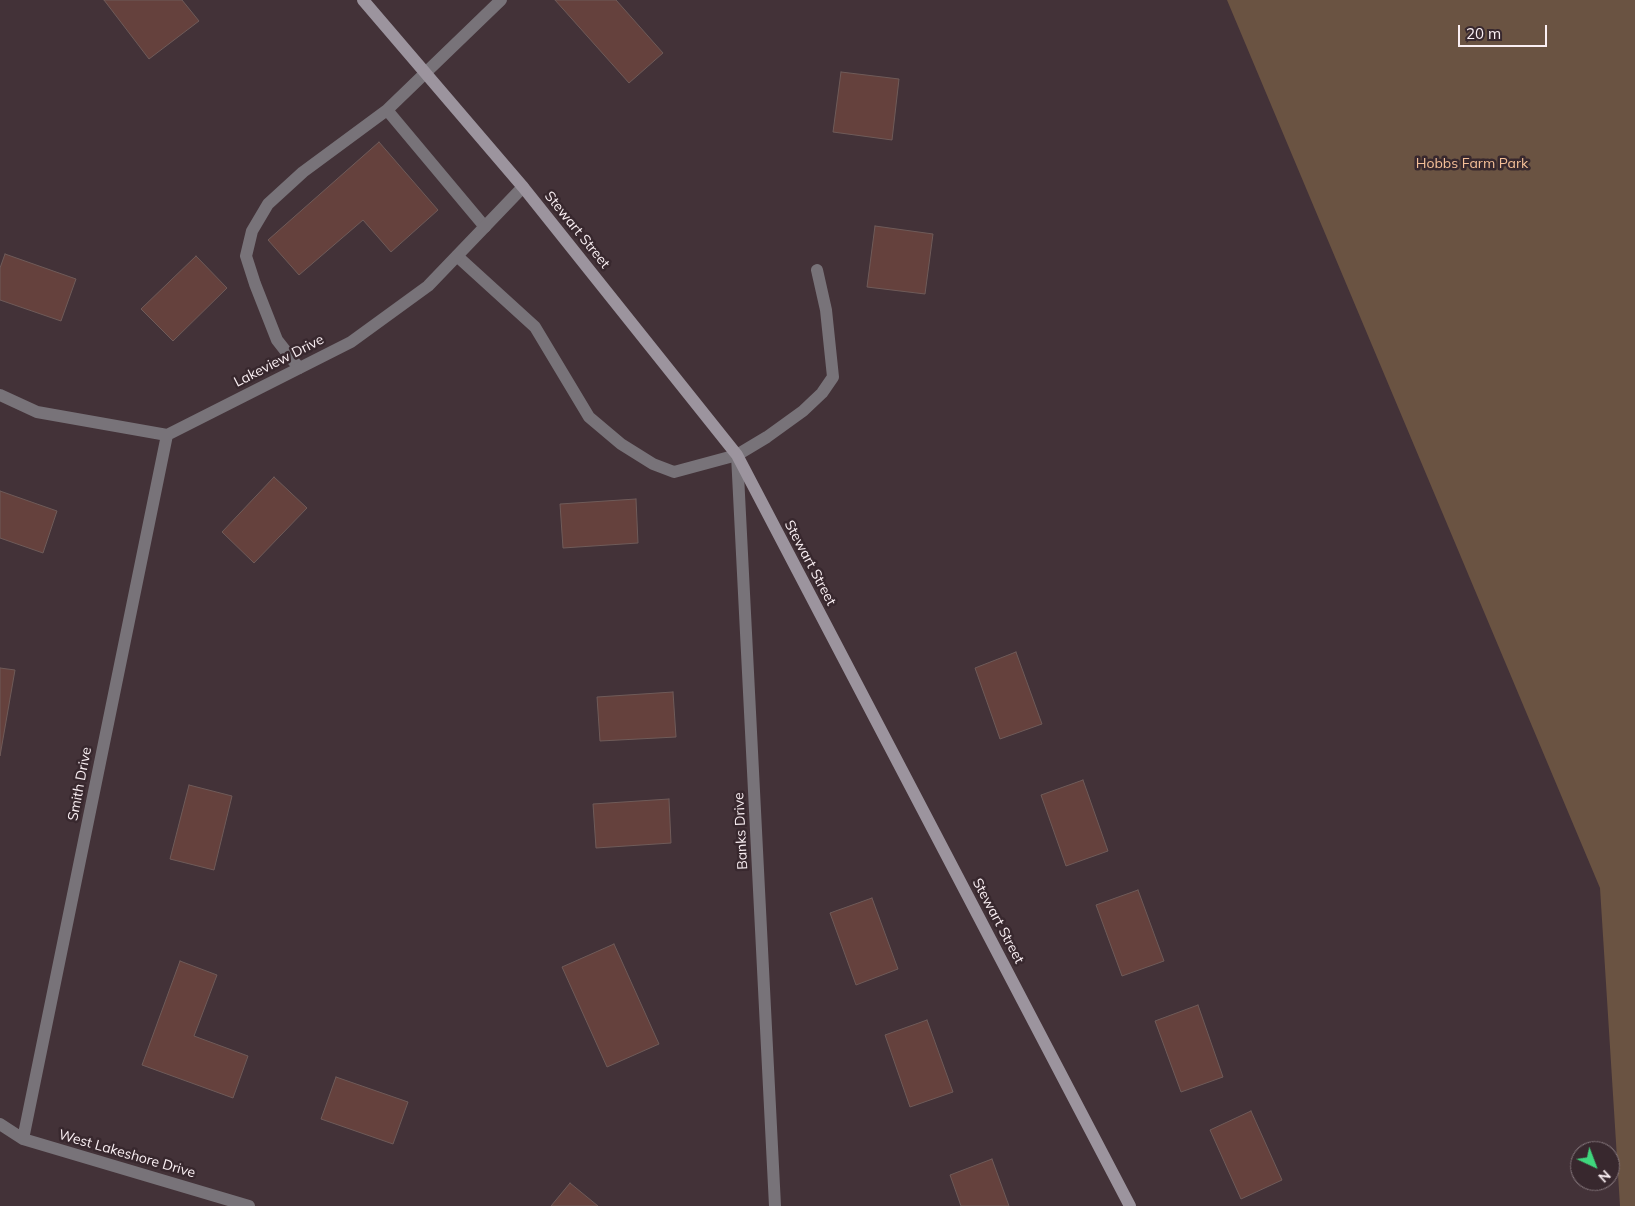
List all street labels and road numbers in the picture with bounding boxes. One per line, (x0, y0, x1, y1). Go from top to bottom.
street label: Stewart Street (541, 188, 613, 272)
street label: Lakeview Drive (231, 331, 327, 391)
street label: Stewart Street (780, 517, 840, 609)
street label: Smith Drive (65, 746, 95, 822)
street label: Banks Drive (731, 792, 751, 870)
street label: Stewart Street (968, 875, 1028, 967)
street label: West Lakeshore Drive (57, 1126, 197, 1182)

